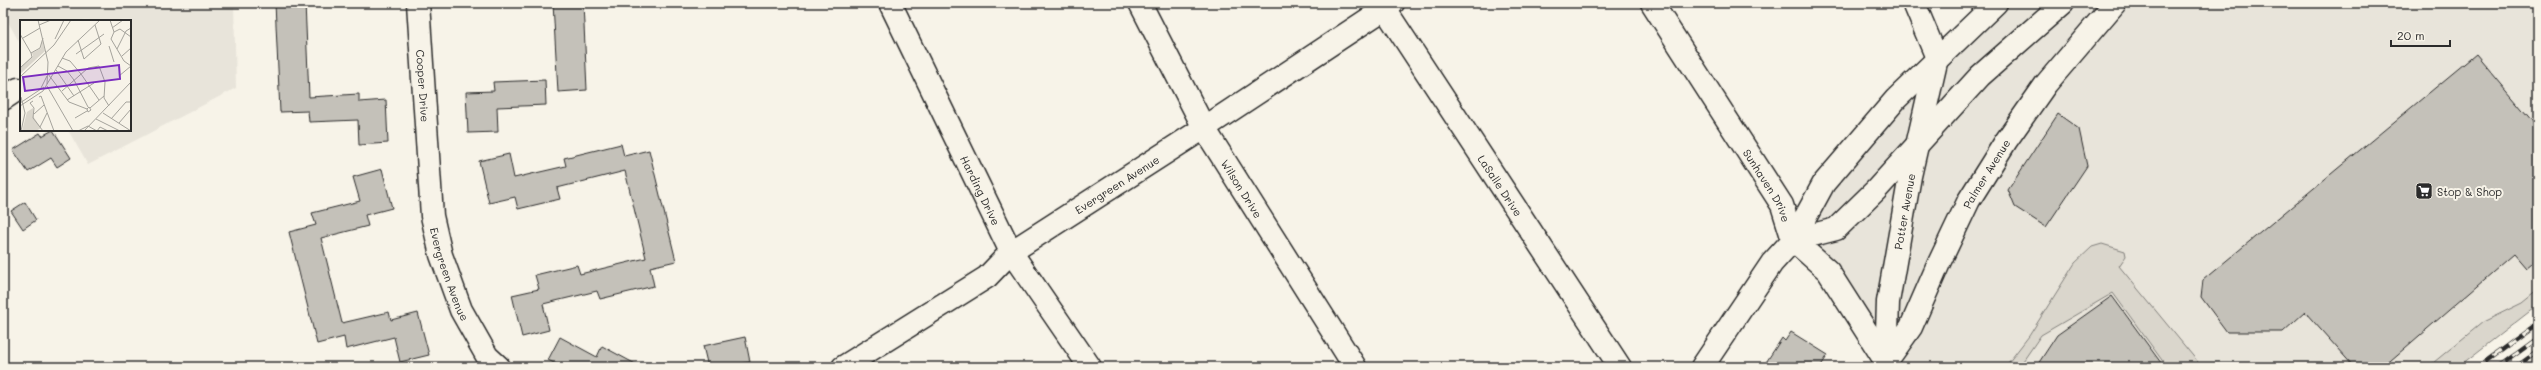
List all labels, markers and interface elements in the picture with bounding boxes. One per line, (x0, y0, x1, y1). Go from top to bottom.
inset map (20, 20, 131, 131)
scale bar (2391, 22, 2450, 48)
text: 20 m (2397, 27, 2425, 43)
street label: Cooper Drive (414, 49, 433, 123)
street label: Palmer Avenue (1959, 136, 2013, 211)
street label: Sunhaven Drive (1740, 146, 1794, 224)
street label: Evergreen Avenue (1071, 151, 1162, 217)
street label: LaSalle Drive (1475, 152, 1526, 219)
street label: Harding Drive (958, 153, 1004, 228)
street label: Wilson Drive (1218, 156, 1266, 221)
street label: Potter Avenue (1890, 172, 1918, 251)
supermarket icon: Stop & Shop (2414, 181, 2434, 201)
place label: Stop & Shop (2437, 184, 2502, 199)
street label: Evergreen Avenue (427, 226, 473, 323)

